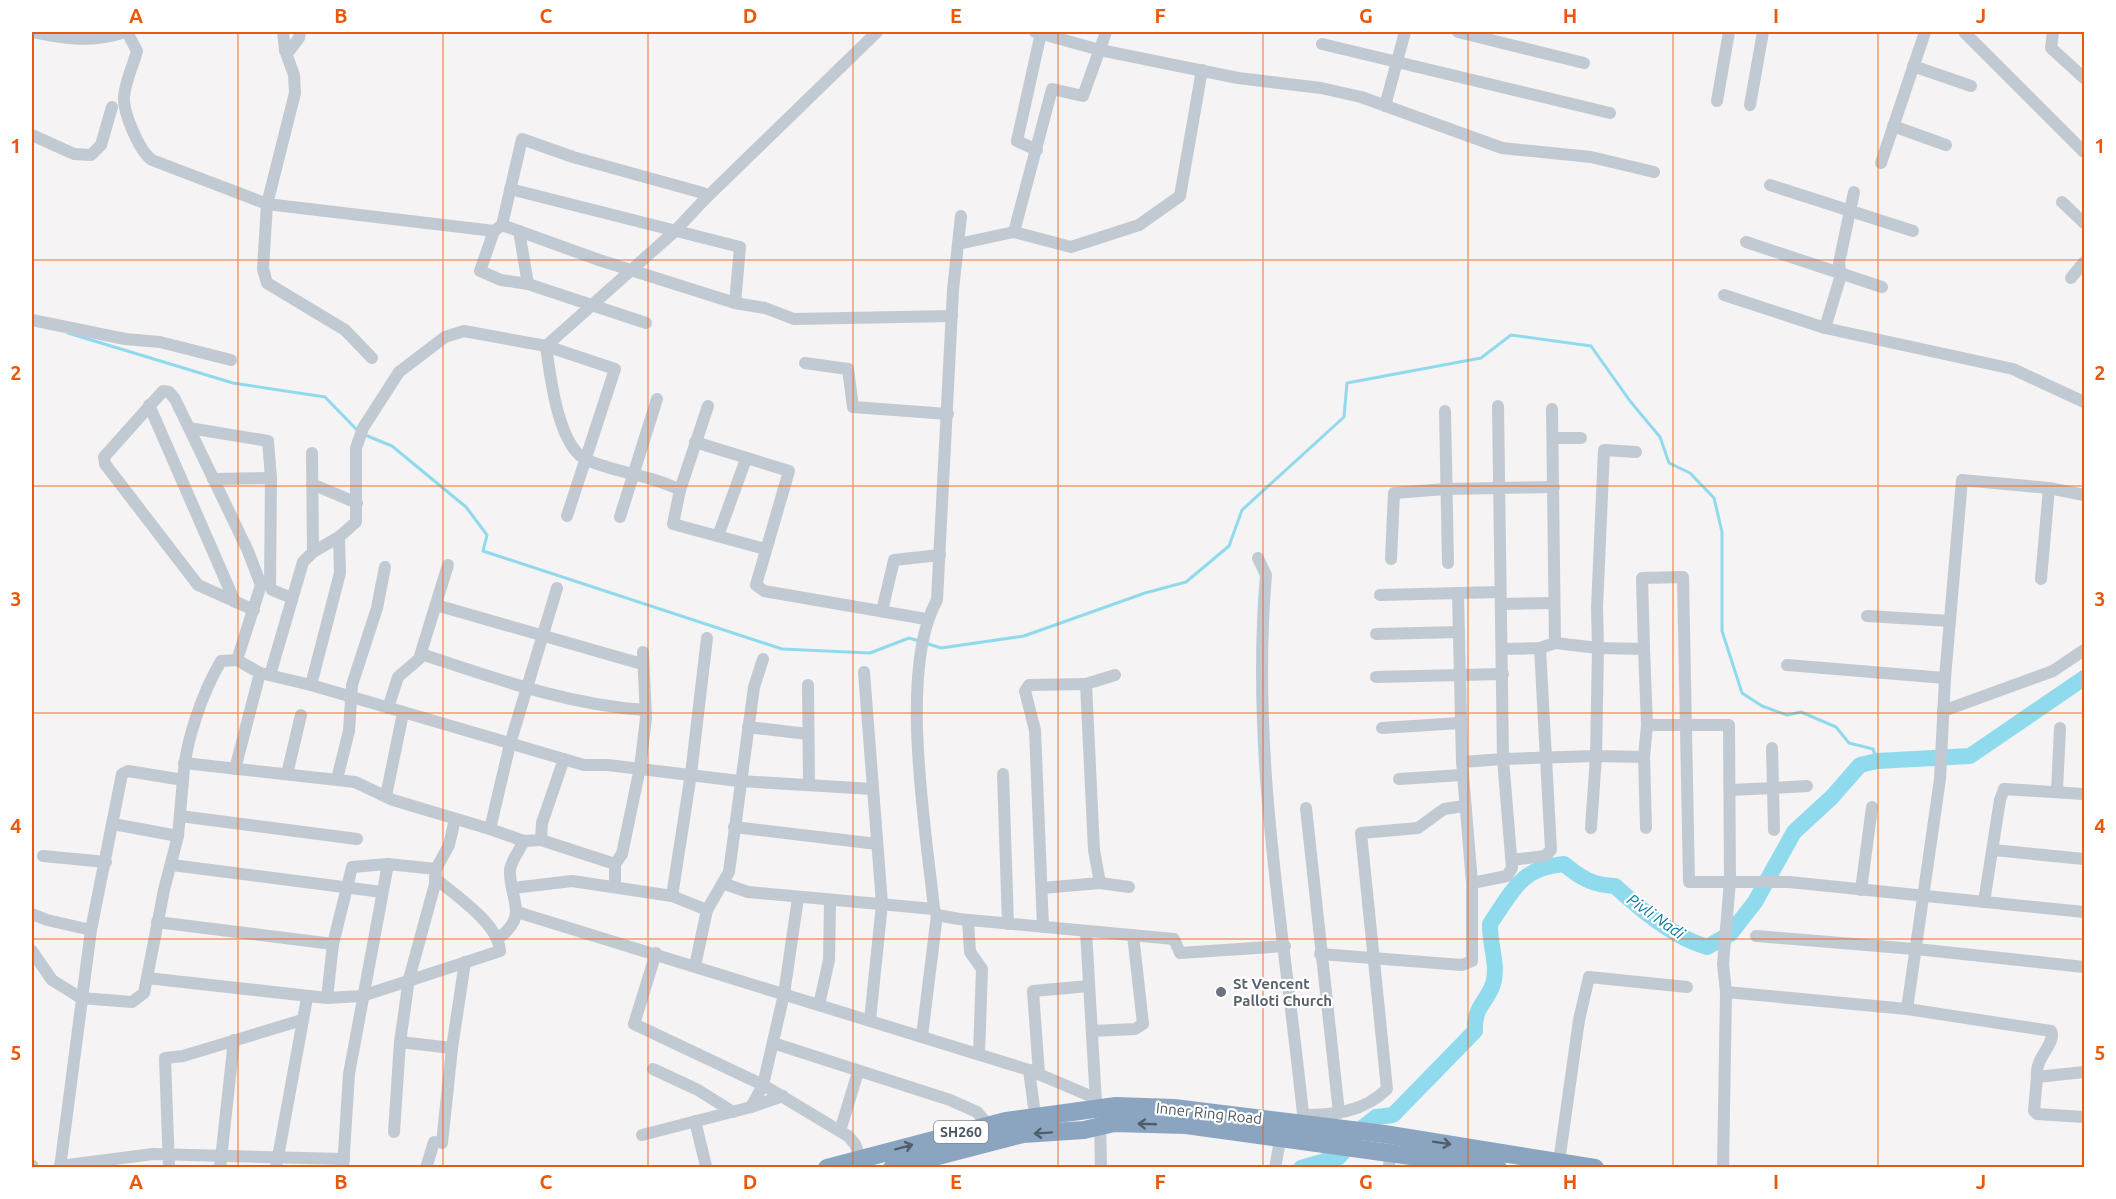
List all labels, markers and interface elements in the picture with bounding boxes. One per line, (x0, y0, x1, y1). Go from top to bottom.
text: A (129, 4, 143, 27)
text: B (334, 4, 348, 27)
text: C (540, 4, 553, 27)
text: D (743, 4, 757, 27)
text: E (950, 4, 962, 27)
text: F (1154, 4, 1166, 27)
text: G (1359, 4, 1373, 27)
text: H (1563, 4, 1577, 27)
text: I (1773, 4, 1779, 27)
text: J (1976, 4, 1986, 27)
text: 1 (10, 134, 22, 157)
text: 1 (2094, 134, 2106, 157)
text: 2 (10, 361, 22, 384)
text: 2 (2094, 361, 2106, 384)
text: 3 (10, 587, 22, 610)
text: 3 (2094, 587, 2106, 610)
text: 4 (10, 814, 22, 837)
text: 4 (2094, 814, 2106, 837)
water label: Pivli Nadi (1624, 890, 1689, 943)
place label: St Vencent Palloti Church (1233, 975, 1332, 1009)
marker: St Vencent Palloti Church (1214, 985, 1228, 999)
text: 5 (10, 1041, 22, 1064)
text: 5 (2094, 1041, 2106, 1064)
street label: Inner Ring Road (1155, 1099, 1263, 1127)
one-way arrow (1138, 1118, 1158, 1130)
road number: SH260 (934, 1121, 988, 1143)
one-way arrow (1033, 1128, 1053, 1139)
one-way arrow (1431, 1138, 1451, 1149)
one-way arrow (894, 1141, 913, 1153)
text: A (129, 1170, 143, 1193)
text: B (334, 1170, 348, 1193)
text: C (540, 1170, 553, 1193)
text: D (743, 1170, 757, 1193)
text: E (950, 1170, 962, 1193)
text: F (1154, 1170, 1166, 1193)
text: G (1359, 1170, 1373, 1193)
text: H (1563, 1170, 1577, 1193)
text: I (1773, 1170, 1779, 1193)
text: J (1976, 1170, 1986, 1193)

